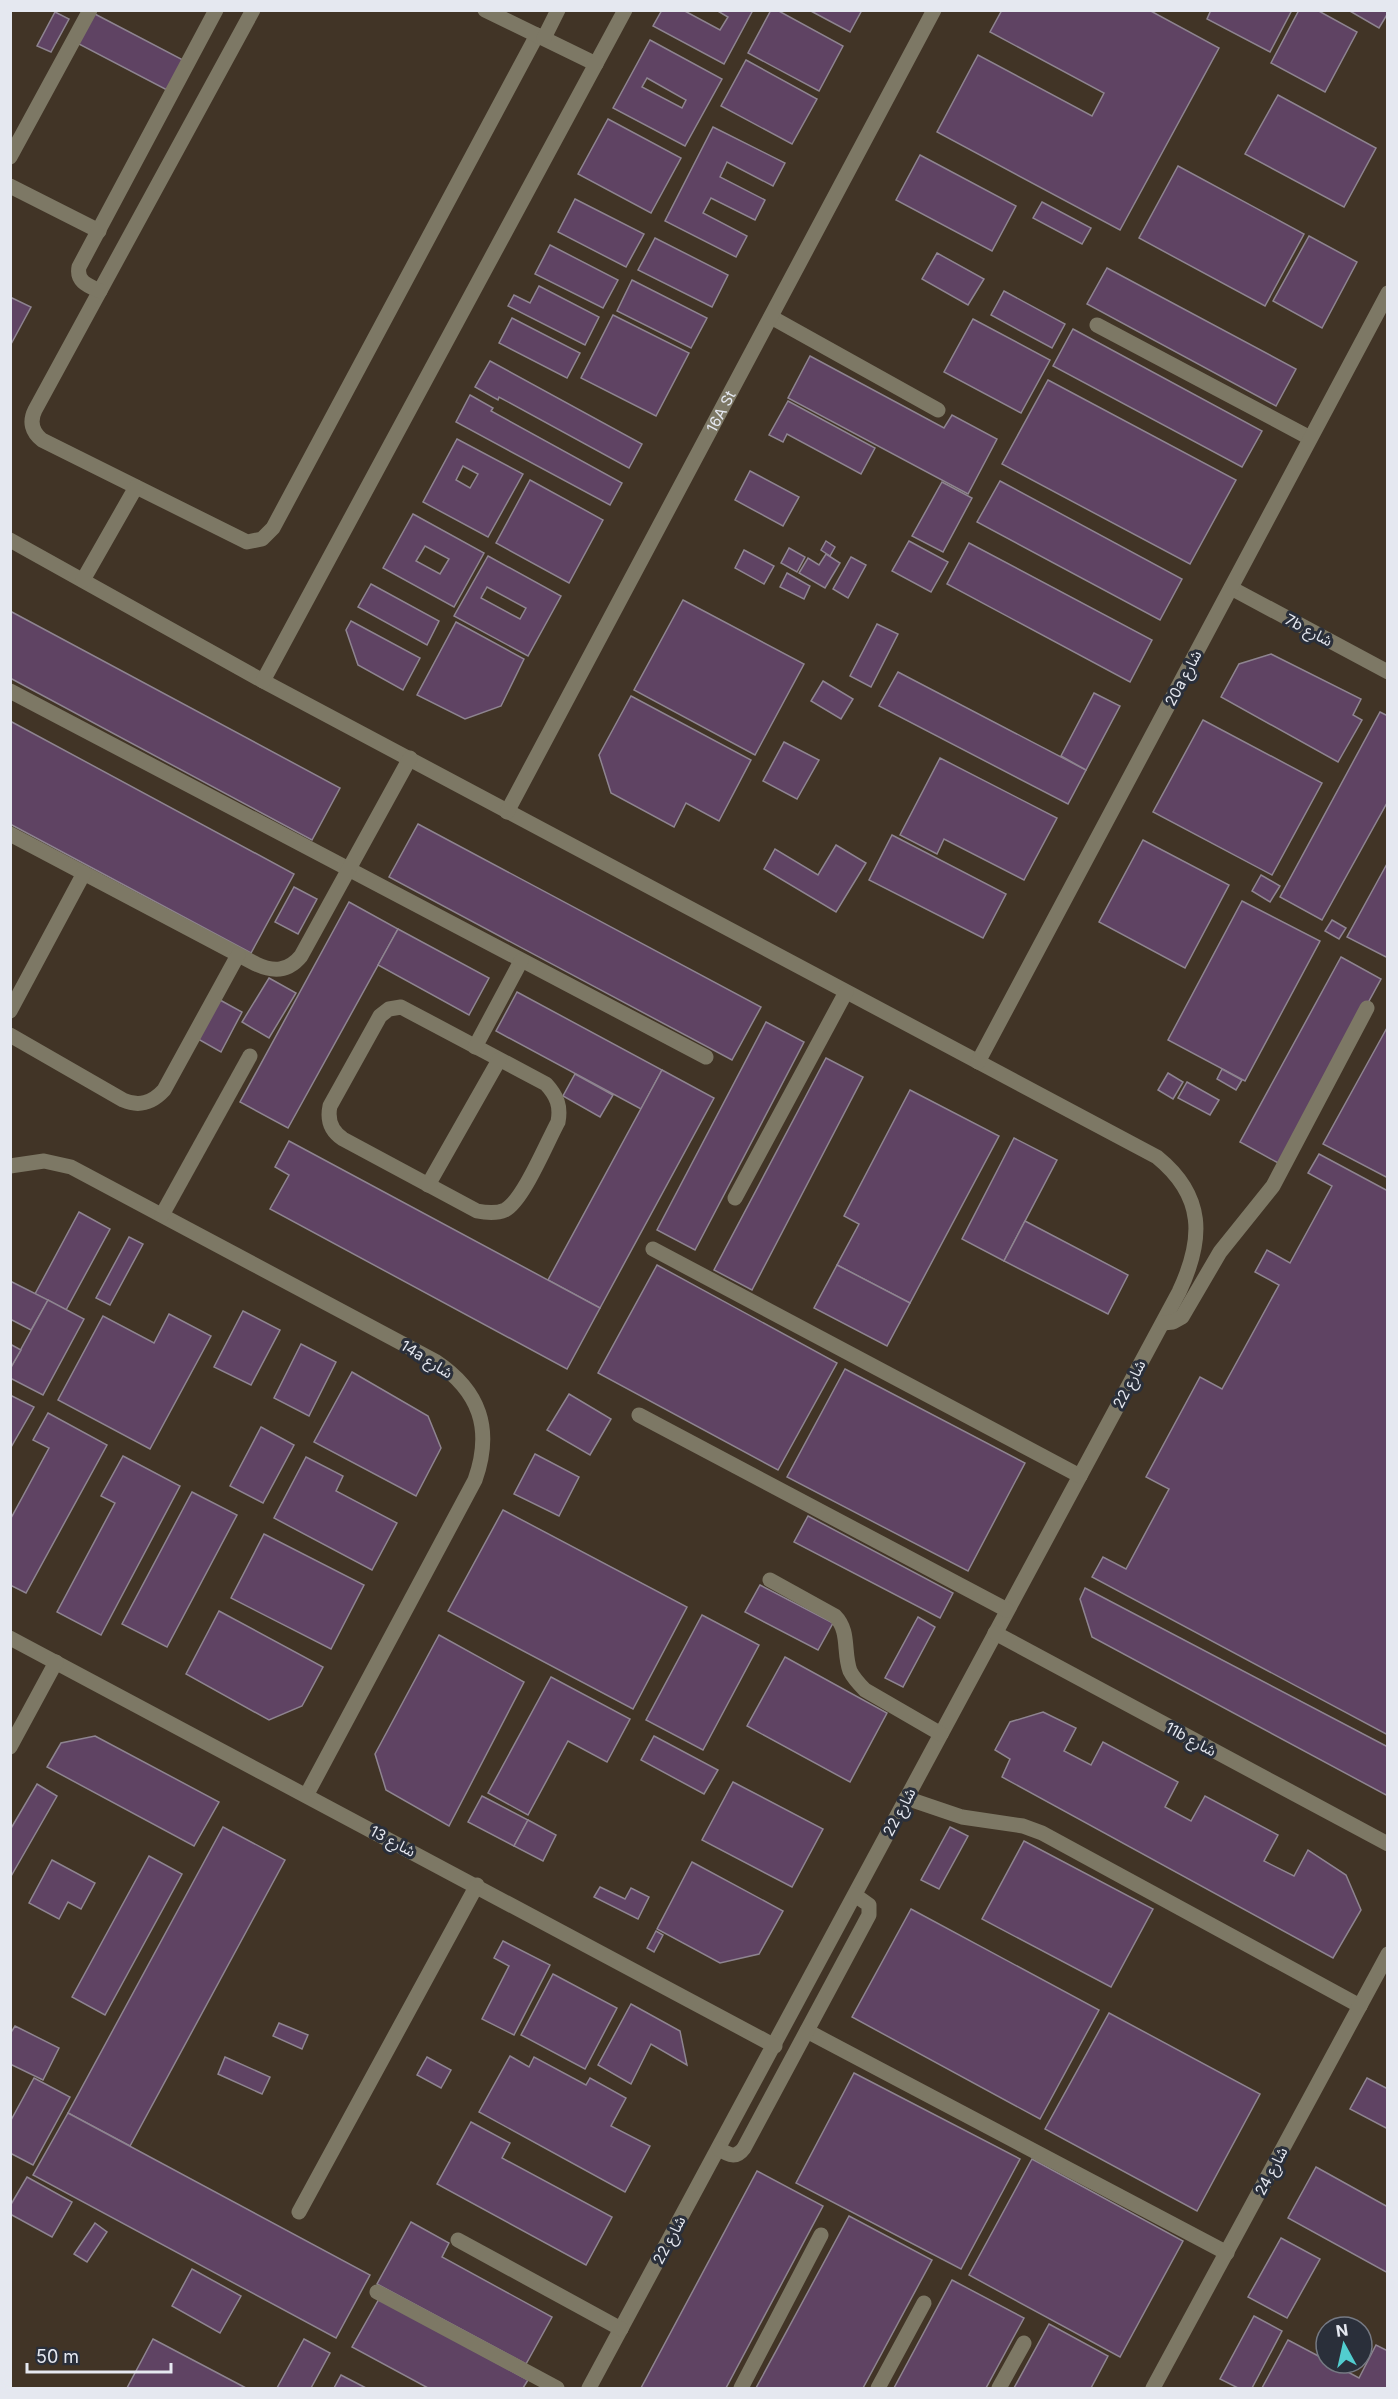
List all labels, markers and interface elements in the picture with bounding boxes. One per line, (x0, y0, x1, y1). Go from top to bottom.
street label: 16A St (702, 387, 739, 435)
street label: 7b شارع (1281, 610, 1336, 653)
street label: 20a شارع (1160, 647, 1208, 711)
street label: 14a شارع (396, 1336, 457, 1385)
street label: شارع 22 (1108, 1356, 1152, 1413)
street label: 11b شارع (1161, 1718, 1220, 1763)
street label: شارع 22 (878, 1784, 922, 1841)
street label: شارع 13 (366, 1821, 419, 1864)
street label: شارع 24 (1250, 2143, 1294, 2200)
street label: شارع 22 (648, 2212, 692, 2269)
north arrow (1314, 2315, 1374, 2375)
text: N (1334, 2319, 1349, 2341)
scale bar (27, 2336, 171, 2374)
text: 50 m (36, 2346, 79, 2367)

